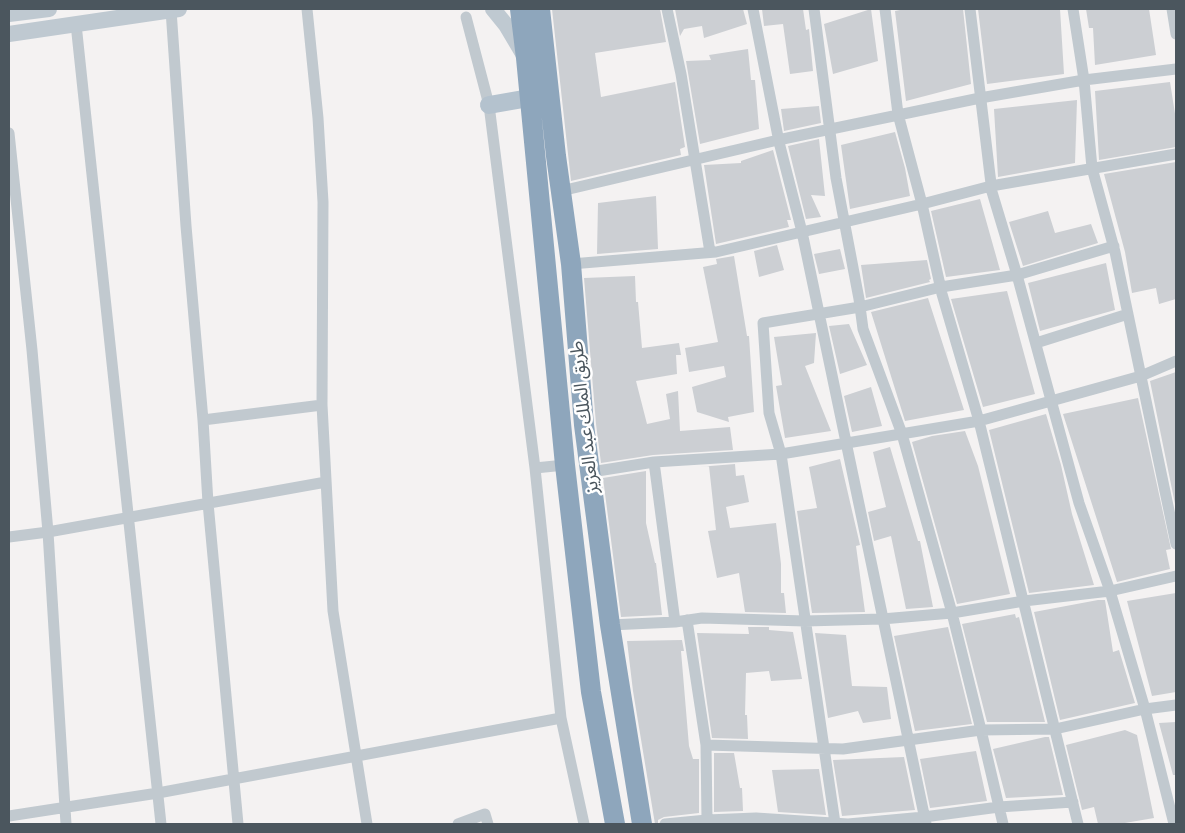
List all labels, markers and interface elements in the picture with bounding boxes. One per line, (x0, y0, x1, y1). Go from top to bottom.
street label: طريق الملك عبد العزيز (567, 340, 605, 494)

